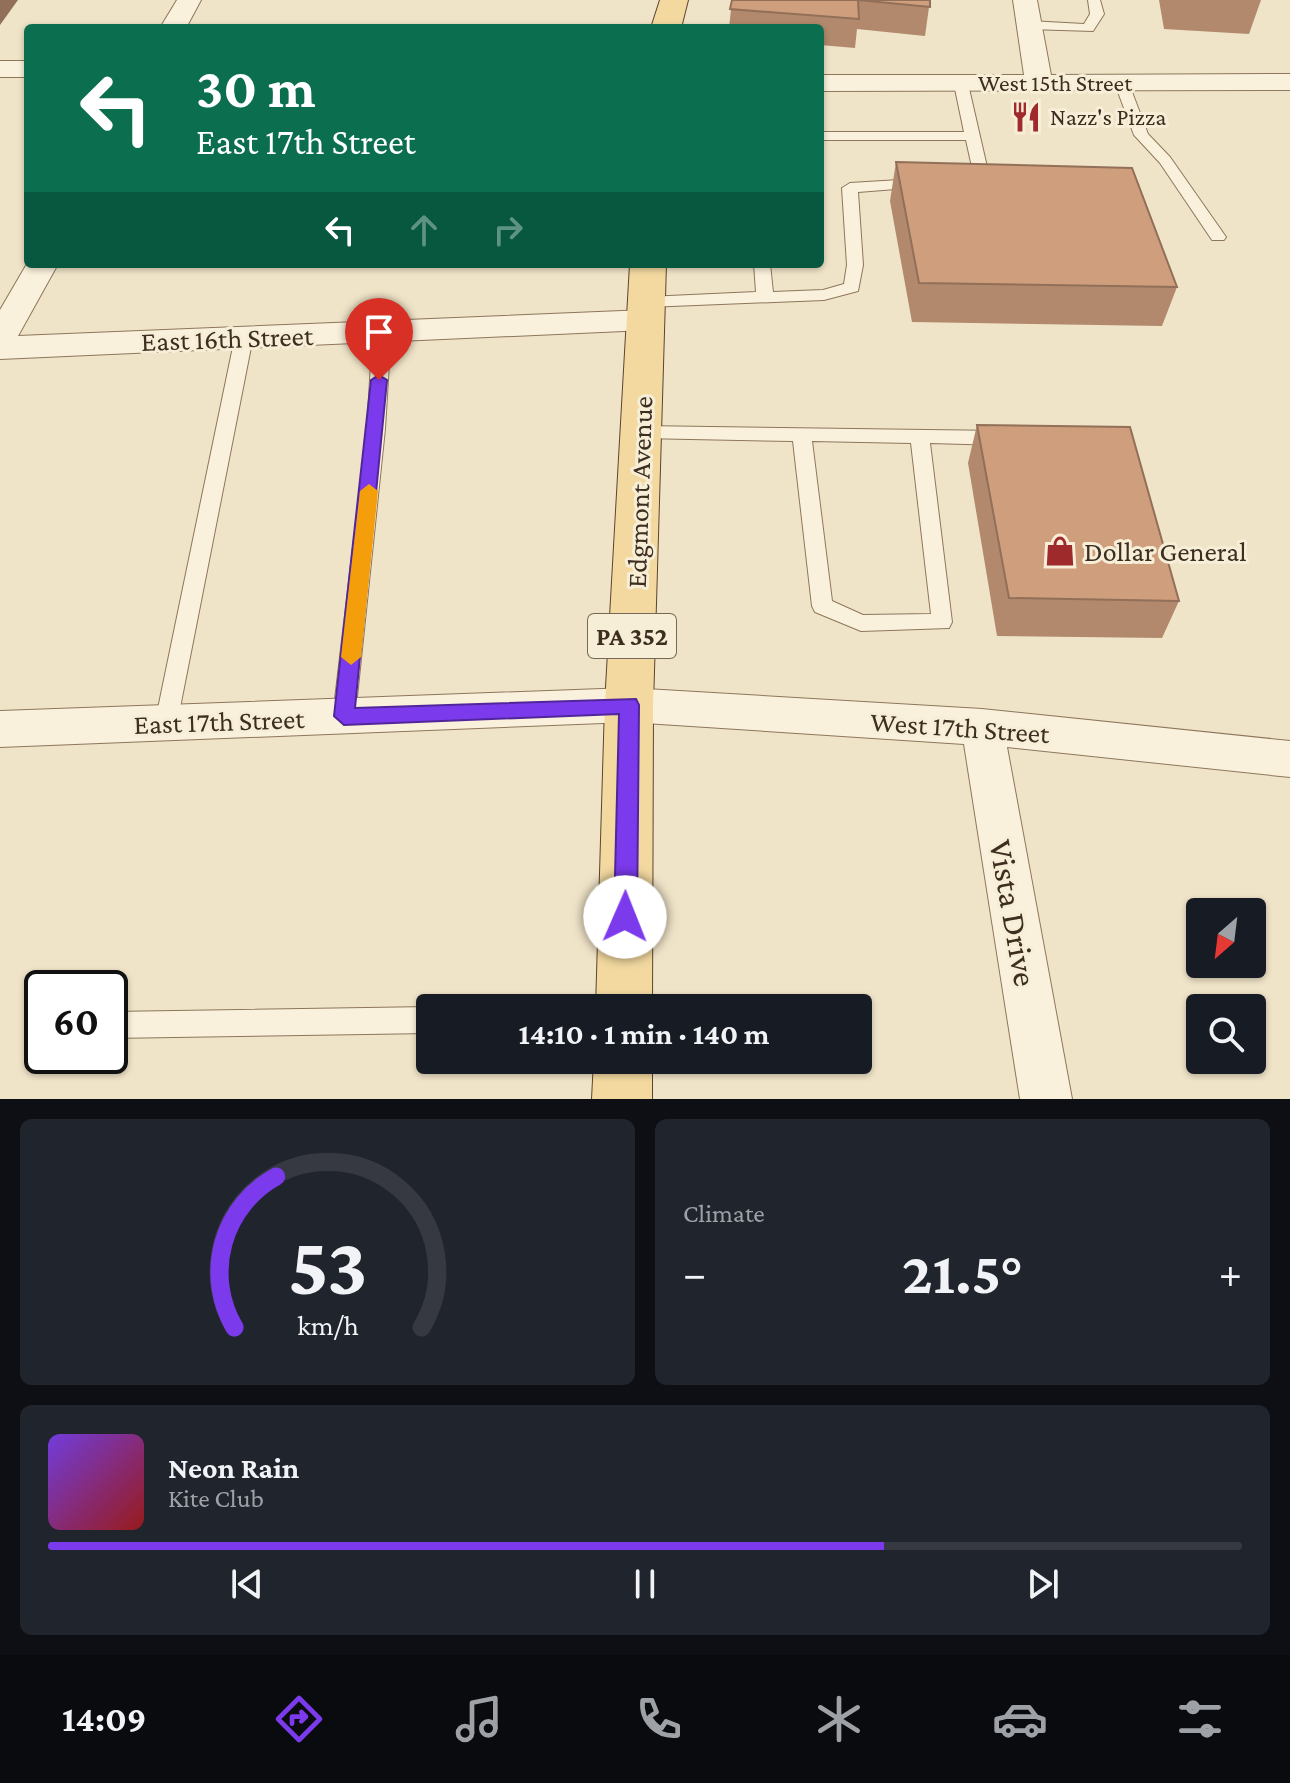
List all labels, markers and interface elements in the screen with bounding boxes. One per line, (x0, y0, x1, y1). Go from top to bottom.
icon: left (64, 56, 168, 160)
text: 30 m (196, 57, 316, 119)
street label: West 15th Street (978, 69, 1133, 96)
restaurant icon: Nazz's Pizza (1009, 100, 1043, 134)
place label: Nazz's Pizza (1050, 103, 1166, 130)
text: East 17th Street (196, 122, 416, 162)
icon: left (318, 208, 362, 252)
icon: ahead (402, 208, 446, 252)
icon: right (486, 208, 530, 252)
pin (345, 298, 413, 380)
icon: arrive (357, 310, 401, 354)
street label: East 16th Street (140, 320, 314, 357)
street label: Edgmont Avenue (621, 396, 658, 588)
shop icon: Dollar General (1043, 534, 1077, 568)
place label: Dollar General (1084, 536, 1247, 567)
road number: PA 352 (588, 614, 676, 658)
street label: East 17th Street (133, 703, 306, 740)
street label: West 17th Street (869, 706, 1051, 749)
street label: Vista Drive (982, 837, 1045, 989)
position arrow (583, 875, 667, 959)
north arrow (1186, 898, 1266, 978)
map controls (1186, 898, 1266, 1074)
speed limit sign: 60 (24, 970, 128, 1074)
button: search (1186, 994, 1266, 1074)
text: 14:10 · 1 min · 140 m (519, 1017, 769, 1050)
text: Climate (683, 1199, 765, 1228)
text: 53 (288, 1219, 367, 1312)
text: 21.5° (902, 1239, 1023, 1306)
text: − (683, 1249, 706, 1297)
text: + (1219, 1249, 1242, 1297)
text: km/h (297, 1309, 358, 1341)
text: Neon Rain (168, 1451, 299, 1484)
text: Kite Club (168, 1484, 264, 1513)
icon: previous (225, 1562, 269, 1606)
icon: pause (623, 1562, 667, 1606)
icon: next (1021, 1562, 1065, 1606)
icon: directions (271, 1691, 327, 1747)
icon: music (451, 1691, 507, 1747)
icon: phone (631, 1691, 687, 1747)
icon: climate (811, 1691, 867, 1747)
icon: car (992, 1691, 1048, 1747)
icon: filters (1172, 1691, 1228, 1747)
text: 14:09 (62, 1699, 147, 1739)

